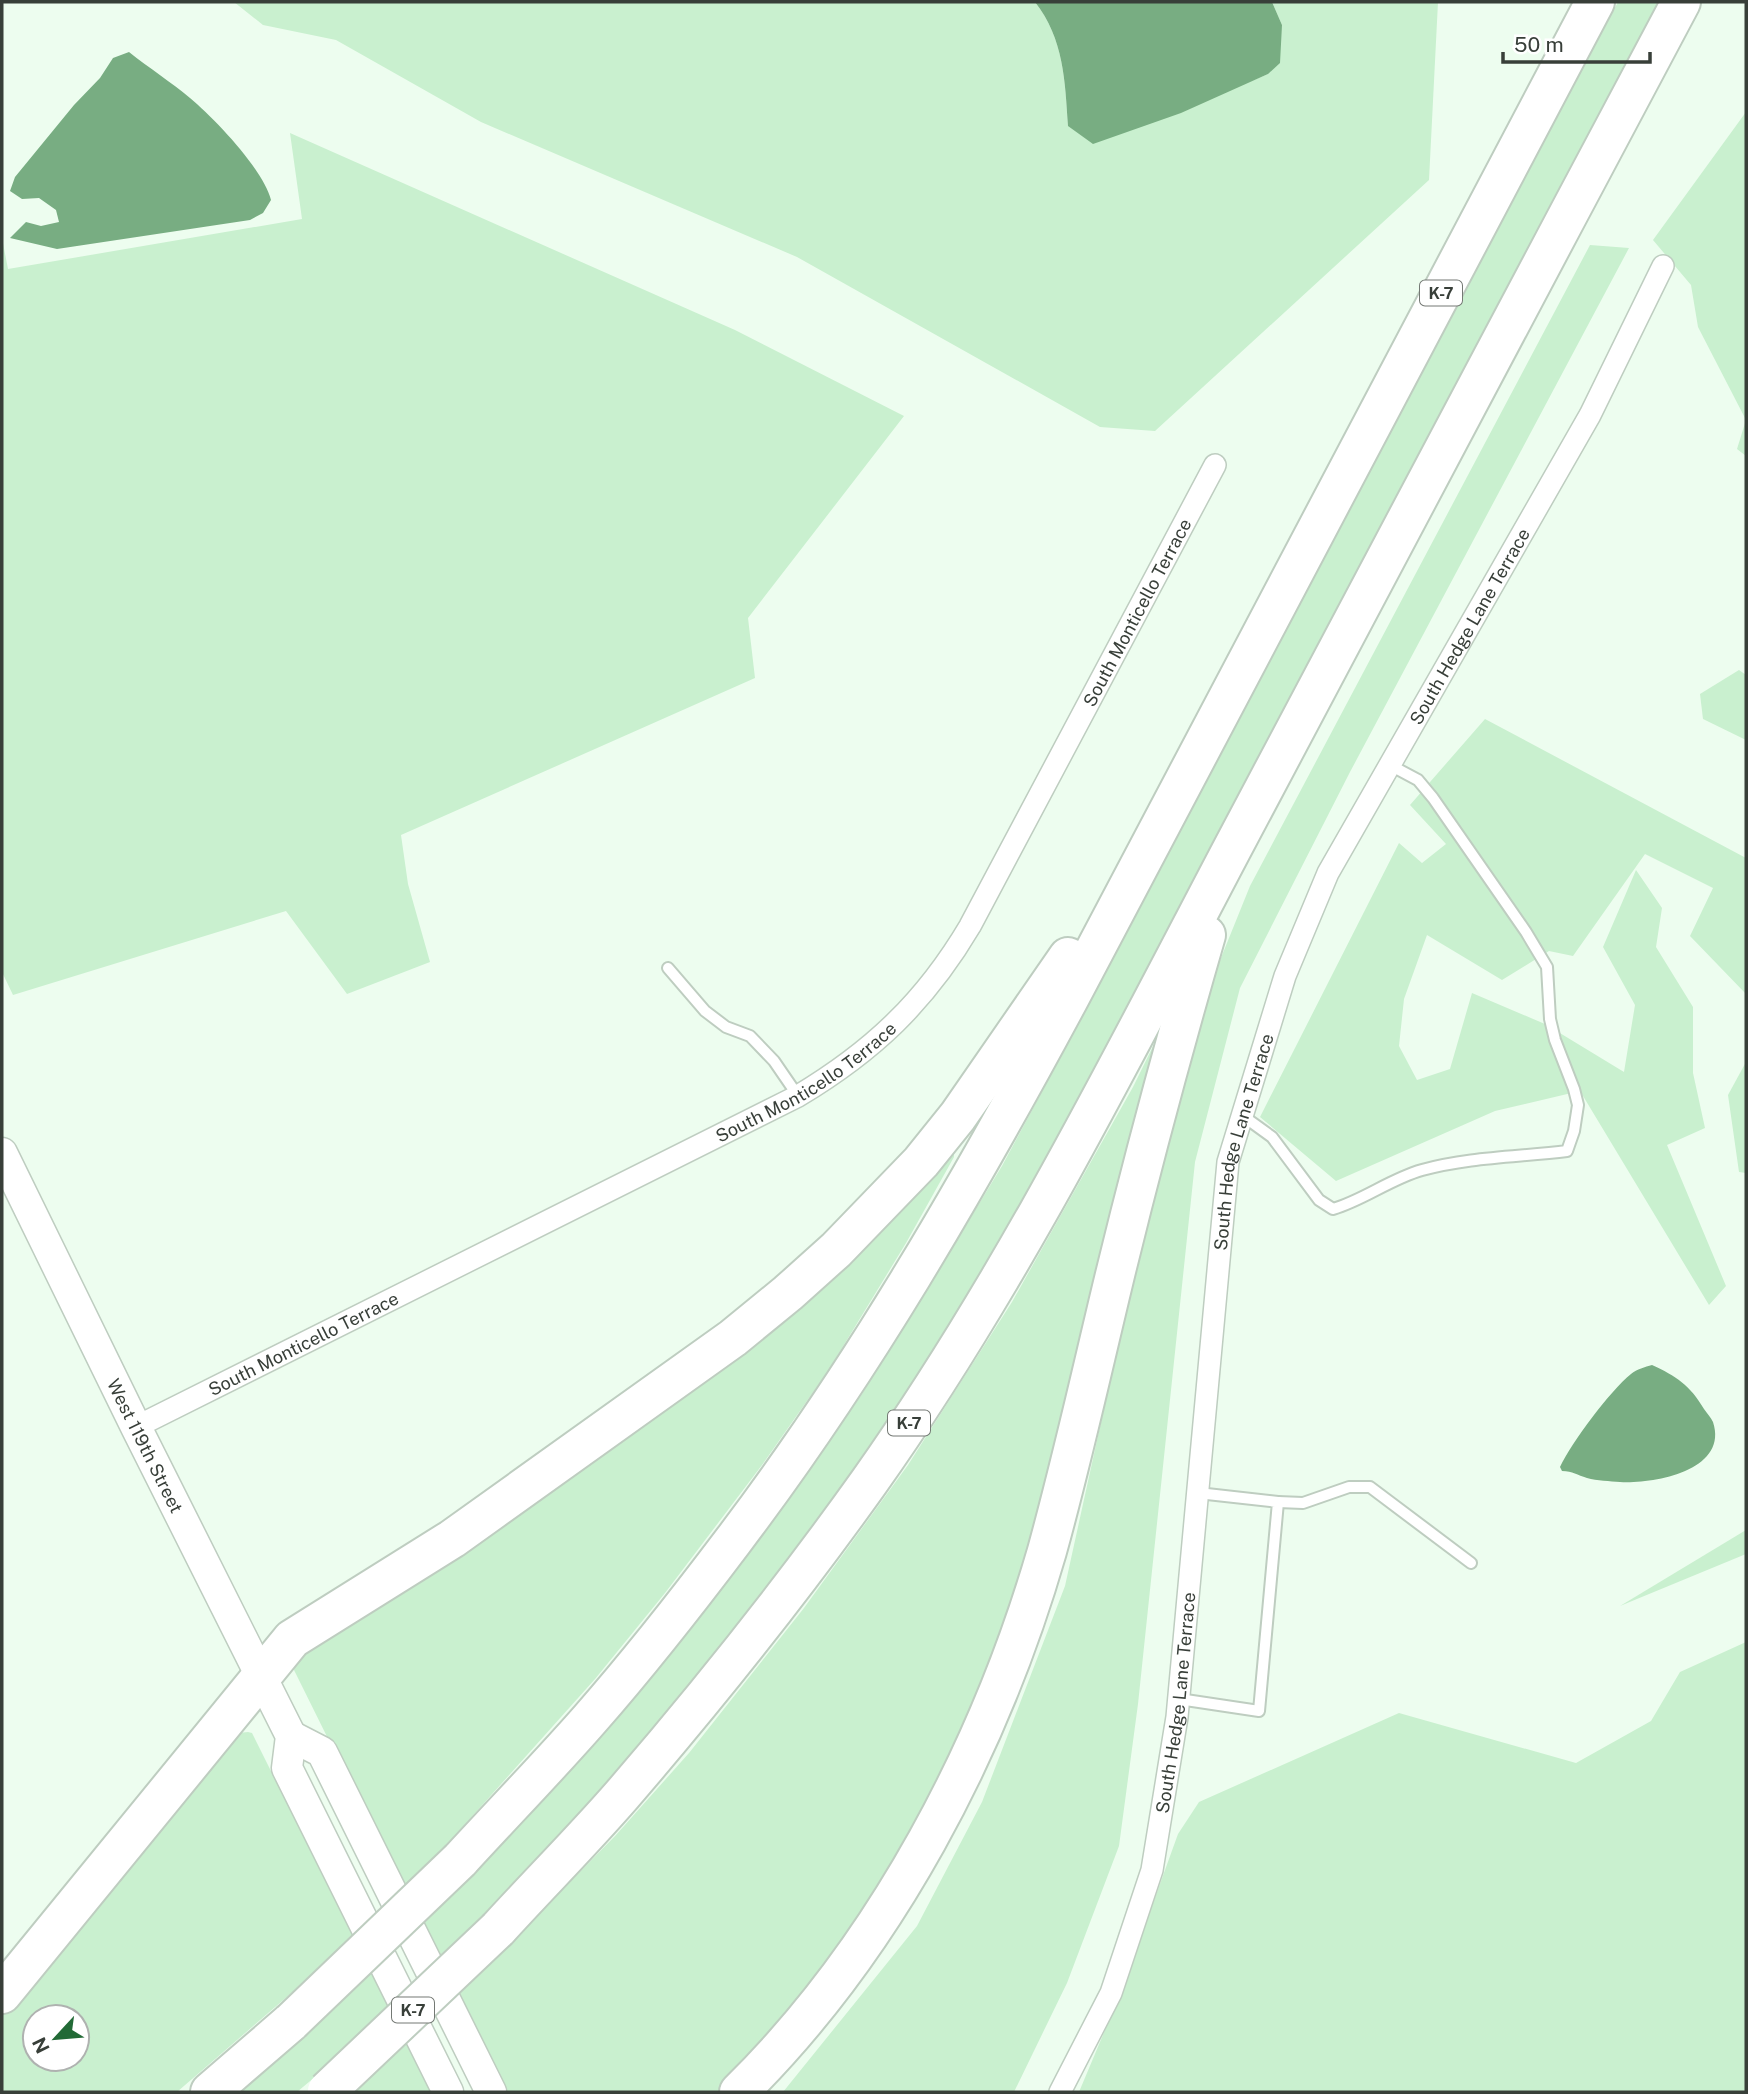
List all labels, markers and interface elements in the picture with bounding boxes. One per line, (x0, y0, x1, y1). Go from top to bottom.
scale bar (1503, 21, 1650, 65)
text: 50 m (1514, 32, 1564, 57)
road number: K-7 (1420, 280, 1462, 306)
street label: South Monticello Terrace (1078, 515, 1195, 710)
street label: South Hedge Lane Terrace (1405, 524, 1534, 728)
street label: South Monticello Terrace (712, 1017, 900, 1146)
street label: South Hedge Lane Terrace (1209, 1031, 1277, 1251)
street label: South Monticello Terrace (205, 1287, 402, 1400)
street label: West 119th Street (103, 1375, 188, 1516)
road number: K-7 (888, 1410, 930, 1436)
street label: South Hedge Lane Terrace (1151, 1591, 1199, 1815)
road number: K-7 (392, 1998, 434, 2022)
north arrow (21, 2003, 91, 2073)
text: N (28, 2034, 54, 2057)

